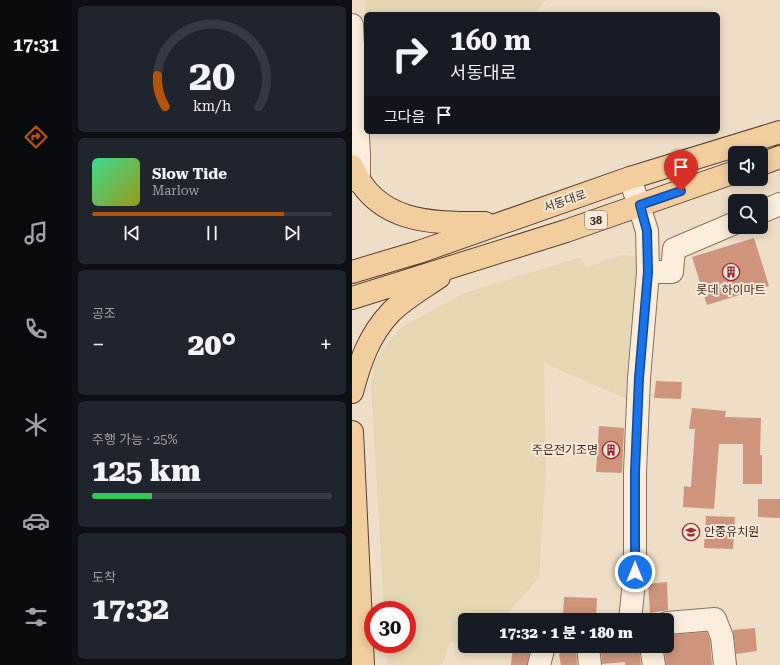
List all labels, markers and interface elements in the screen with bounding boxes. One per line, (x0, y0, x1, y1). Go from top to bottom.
text: 160 m (450, 24, 531, 57)
icon: right (384, 28, 436, 80)
text: 17:31 (13, 34, 59, 55)
text: 20 (189, 51, 235, 100)
text: 서동대로 (450, 62, 516, 83)
text: km/h (193, 97, 231, 113)
icon: arrive (433, 104, 455, 126)
text: 그다음 (384, 108, 425, 126)
icon: directions (22, 123, 50, 151)
map controls (728, 146, 768, 234)
button: sound (728, 146, 768, 186)
pin (664, 150, 698, 191)
icon: arrive (670, 156, 692, 178)
text: Slow Tide (152, 165, 227, 183)
text: Marlow (152, 183, 199, 198)
street label: 서동대로 (542, 187, 588, 215)
button: search (728, 194, 768, 234)
road number: 38 (585, 211, 607, 229)
icon: music (22, 219, 50, 247)
icon: previous (121, 222, 143, 244)
icon: pause (201, 222, 223, 244)
icon: next (281, 222, 303, 244)
building icon: 롯데 하이마트 (721, 262, 741, 282)
place label: 롯데 하이마트 (696, 283, 766, 297)
text: 공조 (92, 306, 116, 321)
icon: phone (22, 315, 50, 343)
text: 20° (188, 327, 236, 362)
text: − (92, 332, 104, 357)
text: + (320, 332, 332, 357)
icon: climate (22, 411, 50, 439)
text: 주행 가능 · 25% (92, 432, 178, 447)
building icon: 주은전기조명 (601, 440, 621, 460)
place label: 주은전기조명 (532, 443, 598, 457)
text: 125 km (92, 453, 201, 488)
icon: car (22, 507, 50, 535)
school or university icon: 안중유치원 (681, 522, 701, 542)
place label: 안중유치원 (704, 525, 759, 539)
position arrow (614, 551, 656, 593)
text: 도착 (92, 570, 116, 585)
text: 17:32 (92, 591, 169, 626)
speed limit sign: 30 (364, 601, 416, 653)
icon: filters (22, 603, 50, 631)
text: 17:32 · 1 분 · 180 m (499, 624, 633, 642)

